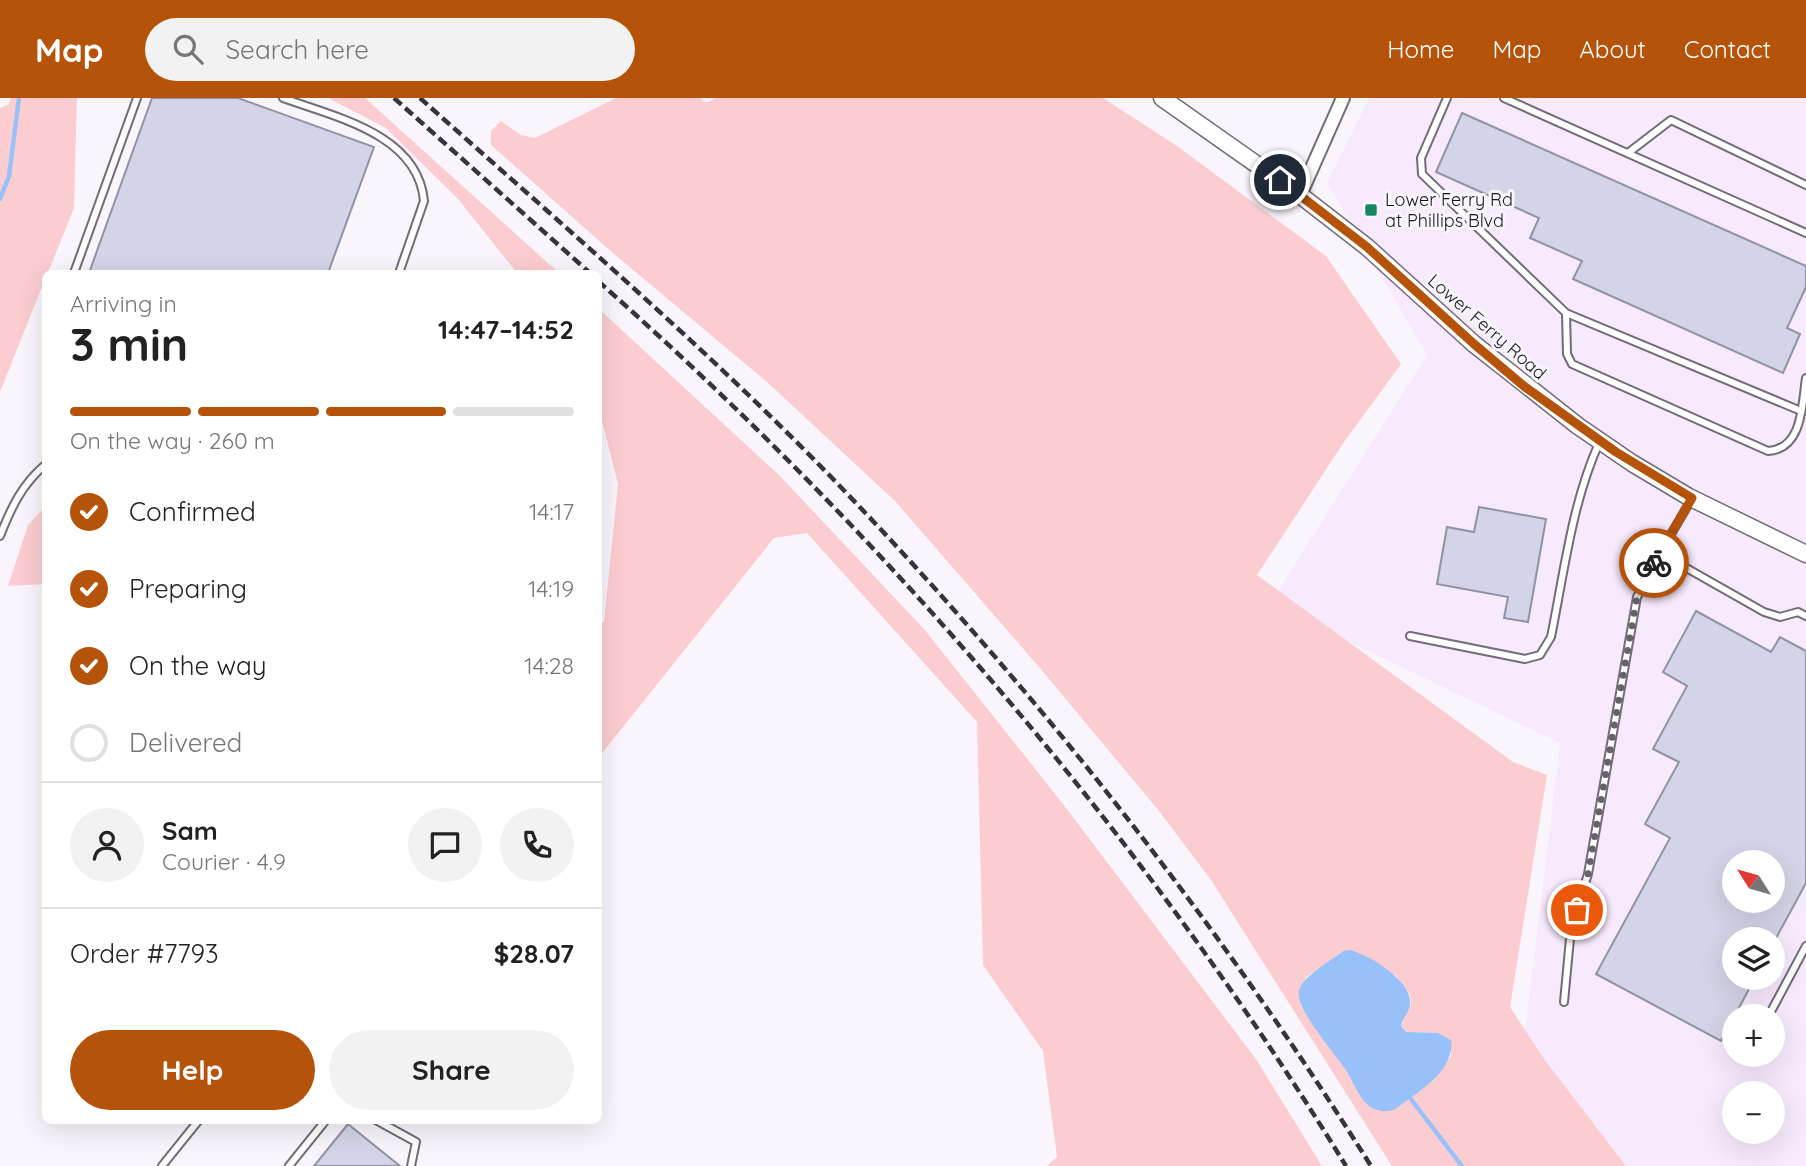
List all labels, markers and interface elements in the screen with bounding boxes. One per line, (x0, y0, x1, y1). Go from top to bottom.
search box (145, 18, 635, 81)
text: Map (35, 29, 103, 70)
icon: search (169, 30, 207, 68)
text: Search here (225, 33, 369, 66)
text: Home (1387, 34, 1454, 64)
text: Map (1492, 34, 1541, 64)
text: About (1579, 34, 1646, 64)
text: Contact (1684, 34, 1771, 64)
pin (1250, 150, 1310, 210)
icon: home (1261, 161, 1299, 199)
place label: Lower Ferry Rd at Phillips Blvd (1385, 188, 1513, 232)
marker: Lower Ferry Rd at Phillips Blvd (1363, 202, 1379, 218)
street label: Lower Ferry Road (1423, 269, 1551, 384)
text: Arriving in (70, 289, 177, 318)
text: 14:47–14:52 (438, 313, 574, 346)
text: 3 min (70, 315, 188, 373)
text: On the way · 260 m (70, 426, 275, 455)
icon: check (70, 493, 108, 531)
text: Confirmed (129, 495, 256, 528)
text: 14:17 (529, 497, 574, 526)
courier (1619, 528, 1689, 598)
icon: bike (1635, 544, 1673, 582)
icon: check (70, 570, 108, 608)
text: Preparing (129, 572, 247, 605)
text: 14:19 (528, 574, 574, 603)
icon: check (70, 647, 108, 685)
text: On the way (129, 649, 267, 682)
text: 14:28 (524, 651, 574, 680)
text: Delivered (129, 726, 242, 759)
button: person (70, 808, 144, 882)
button: chat (408, 808, 482, 882)
button: phone (500, 808, 574, 882)
text: Sam (162, 814, 218, 847)
text: Courier · 4.9 (162, 847, 286, 876)
north arrow (1722, 850, 1785, 914)
map controls (1722, 850, 1785, 1144)
pin (1547, 880, 1607, 940)
icon: bag (1558, 891, 1596, 929)
button: layers (1722, 927, 1785, 990)
text: Order #7793 (70, 937, 219, 970)
text: $28.07 (494, 937, 574, 970)
button: + (1722, 1004, 1785, 1067)
button: Help (70, 1030, 315, 1110)
button: Share (329, 1030, 574, 1110)
button: − (1722, 1081, 1785, 1144)

